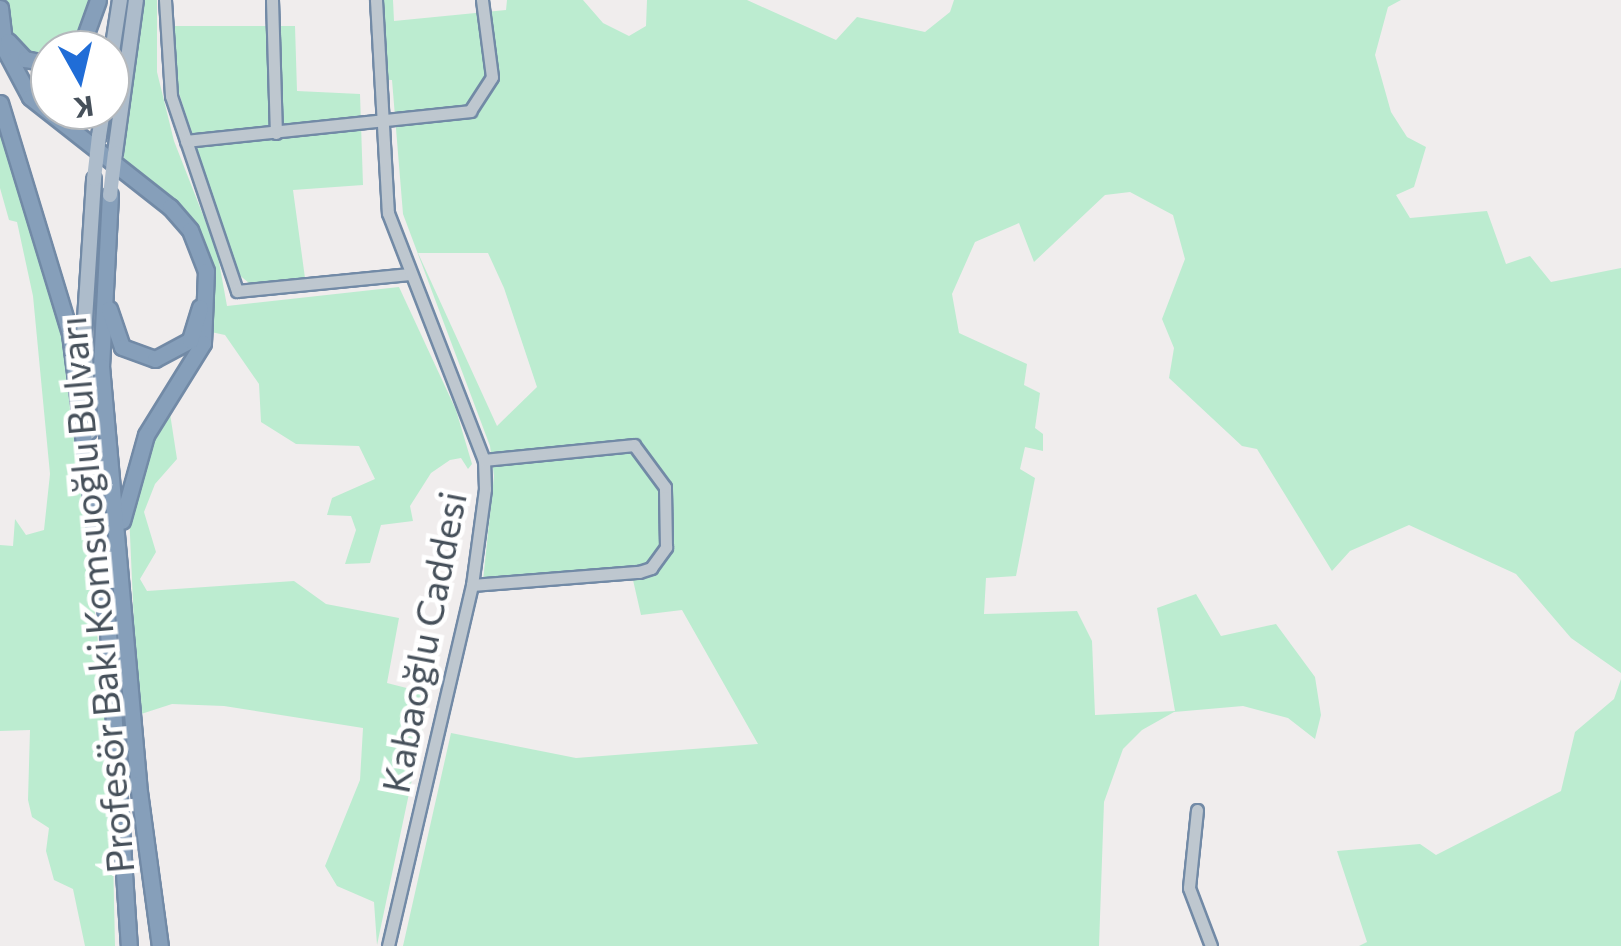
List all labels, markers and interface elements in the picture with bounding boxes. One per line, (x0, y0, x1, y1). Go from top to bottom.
north arrow (30, 30, 130, 130)
text: K (72, 90, 96, 126)
street label: Profesör Baki Komsuoğlu Bulvarı (48, 315, 142, 875)
street label: Kabaoğlu Caddesi (371, 487, 475, 797)

